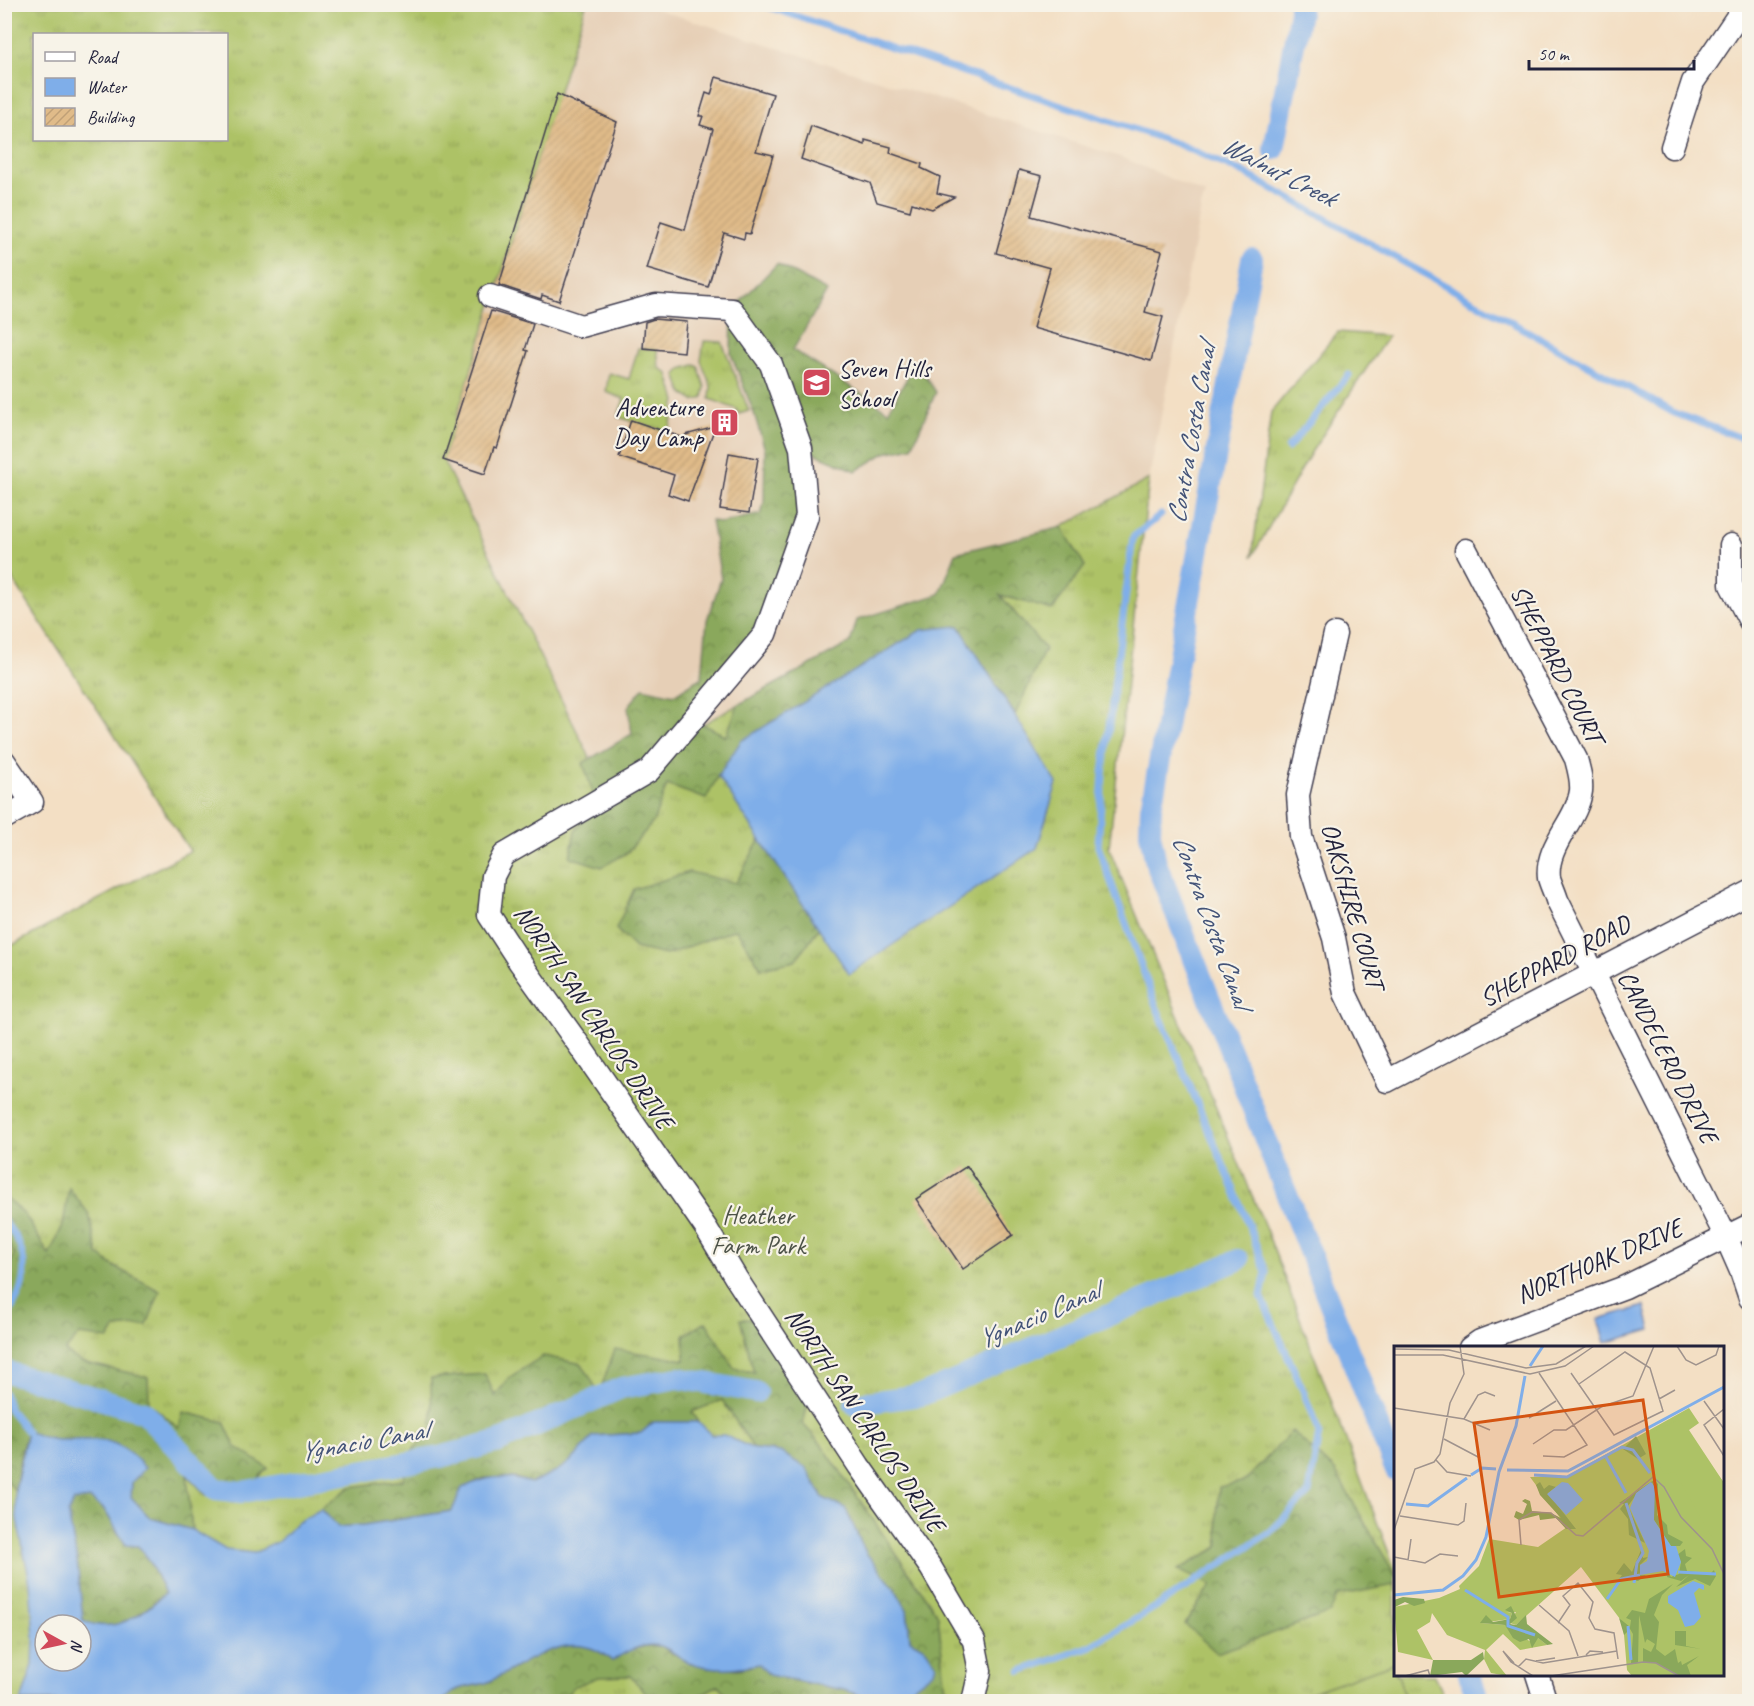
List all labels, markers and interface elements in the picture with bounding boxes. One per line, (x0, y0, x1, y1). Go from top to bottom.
legend (33, 33, 228, 141)
scale bar (1529, 33, 1694, 71)
text: 50 m (1538, 43, 1571, 65)
text: Road (87, 46, 120, 68)
text: Water (87, 76, 128, 98)
text: Building (87, 106, 136, 128)
water label: Walnut Creek (1216, 128, 1345, 216)
water label: Contra Costa Canal (1159, 333, 1225, 526)
place label: Seven Hills School (838, 352, 933, 415)
school or university icon: Seven Hills School (801, 367, 833, 399)
place label: Adventure Day Camp (613, 391, 705, 454)
building icon: Adventure Day Camp (708, 406, 740, 438)
street label: SHEPPARD COURT (1503, 579, 1614, 755)
street label: OAKSHIRE COURT (1314, 819, 1394, 998)
water label: Contra Costa Canal (1165, 830, 1262, 1021)
street label: NORTH SAN CARLOS DRIVE (507, 898, 684, 1139)
street label: SHEPPARD ROAD (1474, 907, 1638, 1014)
street label: CANDELERO DRIVE (1610, 965, 1728, 1152)
park label: Heather Farm Park (711, 1199, 807, 1262)
street label: NORTHOAK DRIVE (1511, 1210, 1690, 1311)
water label: Ygnacio Canal (972, 1271, 1112, 1356)
street label: NORTH SAN CARLOS DRIVE (778, 1301, 955, 1542)
inset map (1394, 1346, 1724, 1676)
water label: Ygnacio Canal (297, 1412, 438, 1469)
north arrow (33, 1613, 93, 1673)
text: N (66, 1639, 87, 1654)

